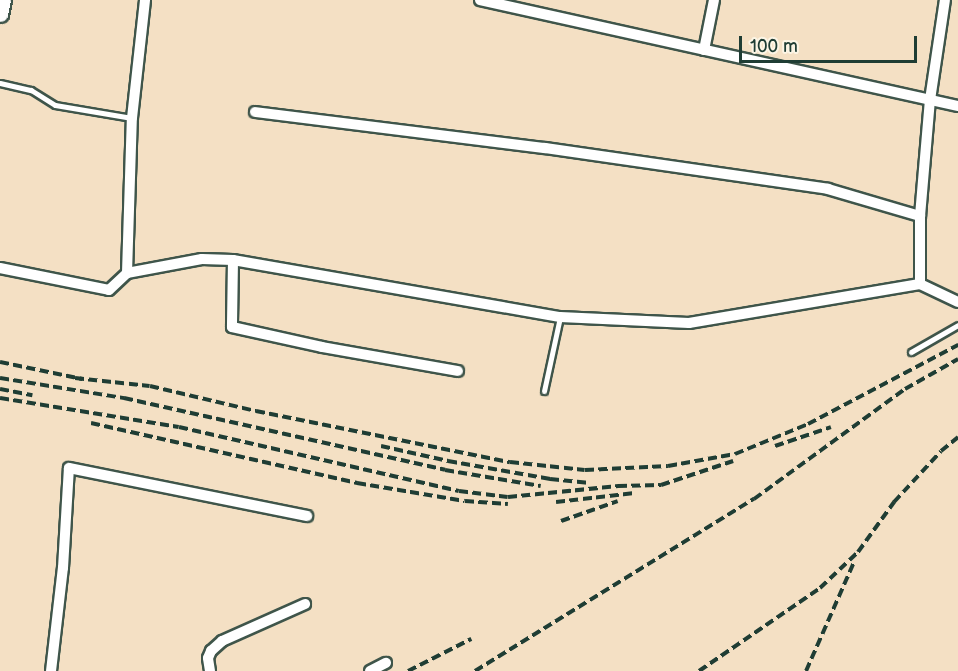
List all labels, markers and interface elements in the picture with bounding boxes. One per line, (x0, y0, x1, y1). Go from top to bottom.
scale bar (742, 24, 920, 62)
text: 100 m (750, 36, 798, 57)

